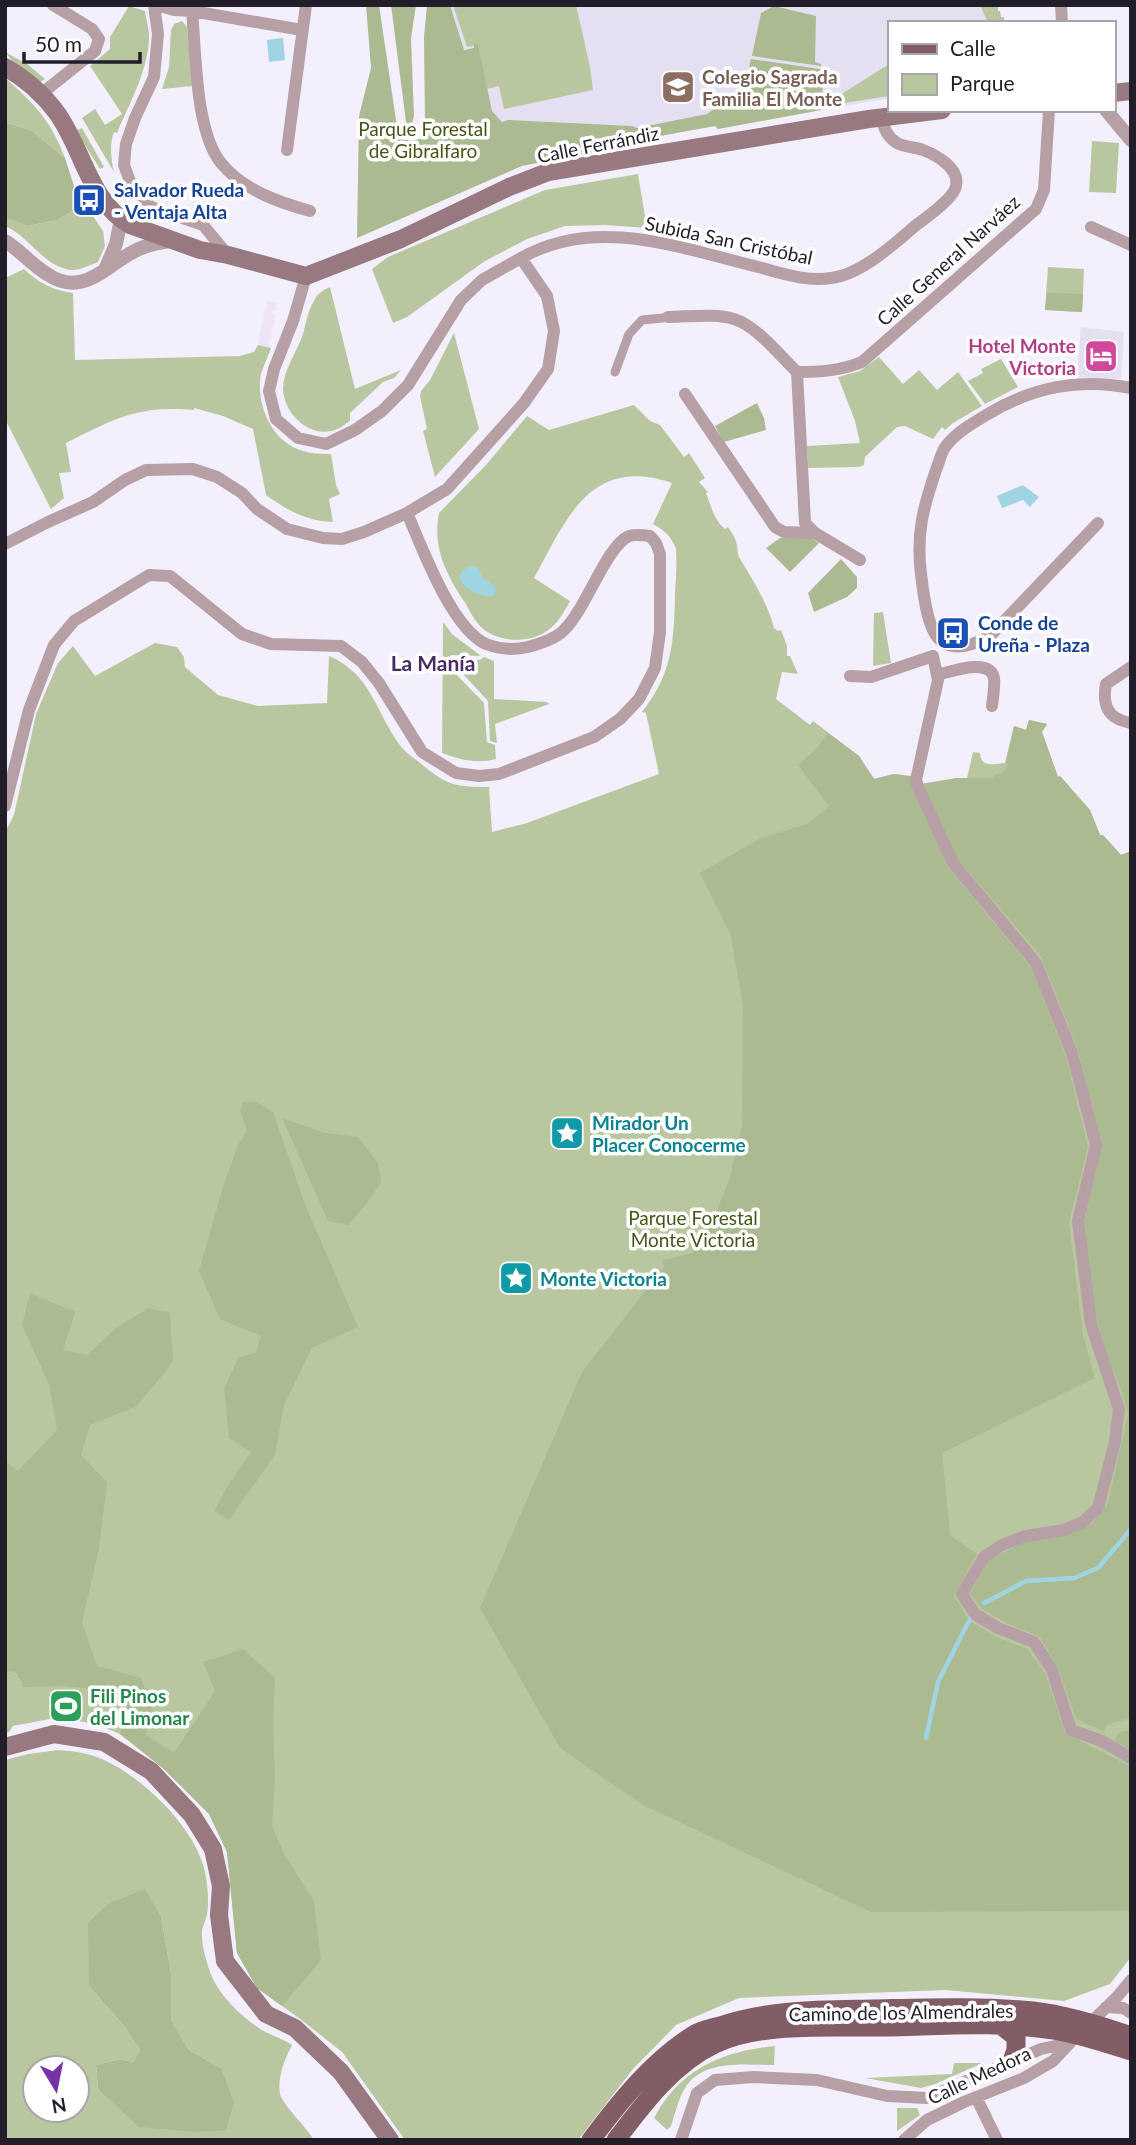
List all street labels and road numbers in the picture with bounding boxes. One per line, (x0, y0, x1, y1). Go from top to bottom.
street label: Calle Ferrándiz (535, 121, 661, 167)
street label: Calle General Narváez (872, 190, 1024, 330)
street label: Subida San Cristóbal (643, 211, 815, 269)
street label: Camino de los Almendrales (788, 1999, 1014, 2025)
street label: Calle Medora (924, 2041, 1034, 2109)

